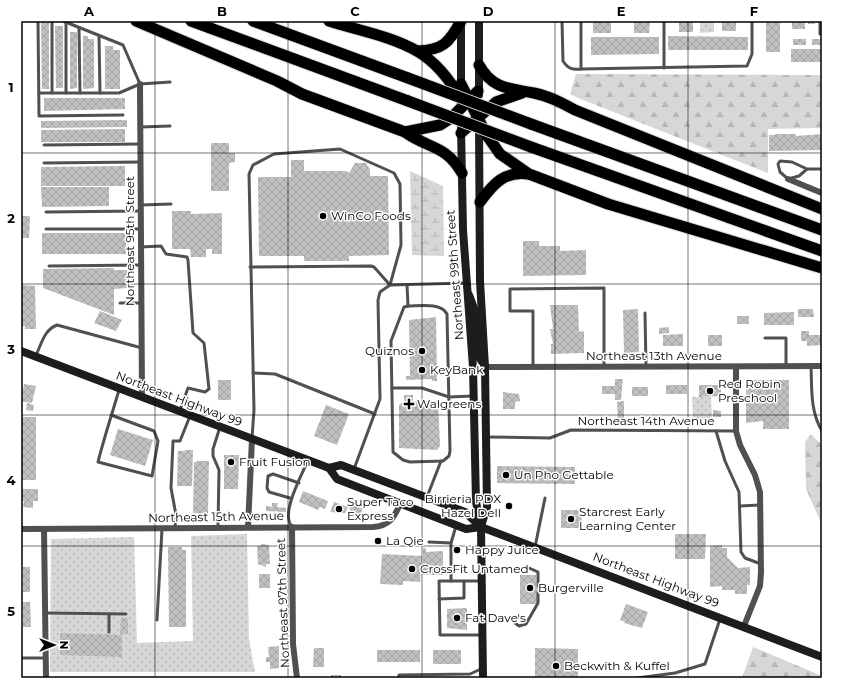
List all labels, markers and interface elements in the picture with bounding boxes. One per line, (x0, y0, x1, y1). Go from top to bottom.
text: A (83, 3, 95, 19)
text: B (217, 3, 227, 19)
text: C (350, 3, 360, 19)
text: D (483, 3, 494, 19)
text: E (617, 3, 626, 19)
text: F (750, 3, 758, 19)
text: 1 (8, 79, 14, 95)
street label: Northeast 95th Street (122, 176, 137, 306)
place label: WinCo Foods (331, 208, 411, 223)
street label: Northeast 99th Street (442, 209, 467, 341)
text: 2 (7, 210, 15, 226)
marker: WinCo Foods (318, 211, 328, 221)
text: 3 (6, 341, 15, 357)
place label: Quiznos (365, 343, 414, 358)
marker: Quiznos (417, 346, 427, 356)
street label: Northeast 13th Avenue (586, 348, 722, 363)
place label: KeyBank (430, 362, 484, 377)
marker: KeyBank (417, 365, 427, 375)
street label: Northeast Highway 99 (114, 368, 244, 430)
place label: Red Robin Preschool (718, 376, 781, 405)
marker: Red Robin Preschool (705, 386, 715, 396)
place label: Walgreens (417, 396, 481, 411)
marker: Walgreens (404, 399, 414, 409)
street label: Northeast 14th Avenue (578, 413, 714, 428)
place label: Fruit Fusion (239, 454, 311, 469)
marker: Fruit Fusion (226, 457, 236, 467)
place label: Un Pho Gettable (514, 467, 614, 482)
marker: Un Pho Gettable (501, 470, 511, 480)
text: 4 (7, 472, 16, 488)
place label: Birrieria PDX Hazel Dell (425, 491, 501, 520)
place label: Super Taco Express (347, 494, 414, 523)
marker: Birrieria PDX Hazel Dell (504, 501, 514, 511)
marker: Super Taco Express (334, 504, 344, 514)
place label: Starcrest Early Learning Center (579, 504, 676, 533)
street label: Northeast 15th Avenue (148, 508, 284, 525)
marker: Starcrest Early Learning Center (566, 514, 576, 524)
place label: La Qie (386, 533, 424, 548)
marker: La Qie (373, 536, 383, 546)
street label: Northeast 97th Street (273, 538, 292, 668)
place label: Happy Juice (465, 542, 539, 557)
marker: Happy Juice (452, 545, 462, 555)
street label: Northeast Highway 99 (591, 549, 721, 611)
place label: CrossFit Untamed (420, 561, 529, 576)
marker: CrossFit Untamed (407, 564, 417, 574)
place label: Burgerville (538, 580, 604, 595)
marker: Burgerville (525, 583, 535, 593)
text: 5 (7, 603, 15, 619)
place label: Fat Dave's (465, 610, 526, 625)
marker: Fat Dave's (452, 613, 462, 623)
north arrow (34, 625, 74, 665)
text: N (57, 641, 71, 649)
place label: Beckwith & Kuffel (564, 658, 670, 673)
marker: Beckwith & Kuffel (551, 661, 561, 671)

